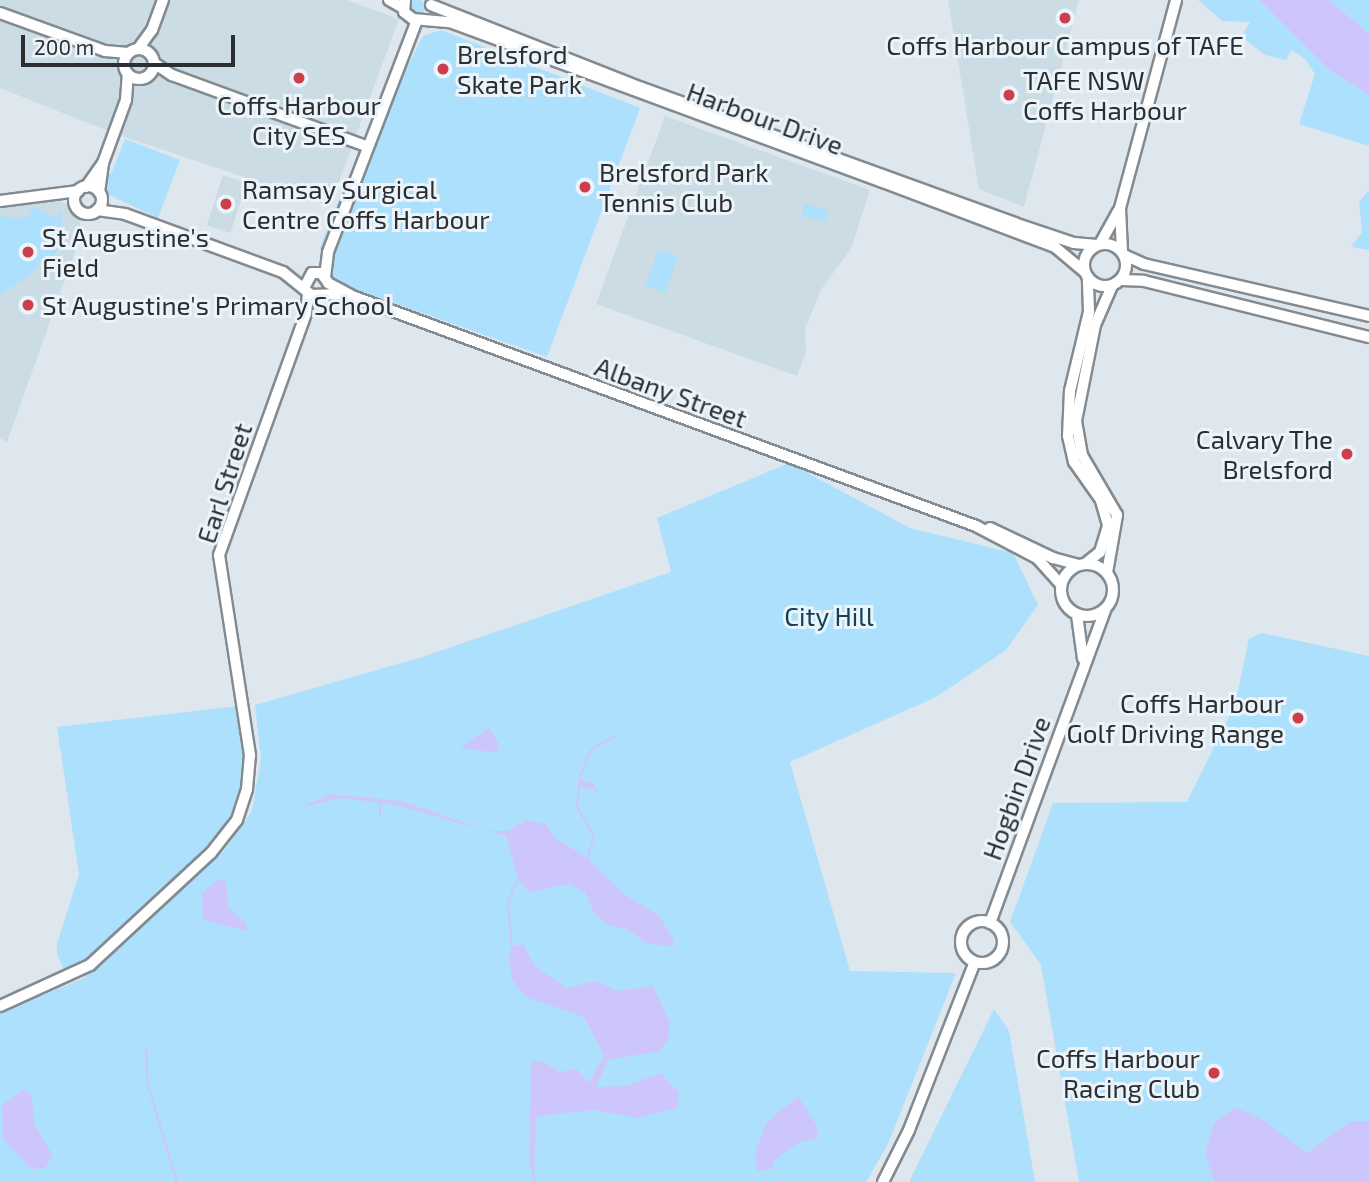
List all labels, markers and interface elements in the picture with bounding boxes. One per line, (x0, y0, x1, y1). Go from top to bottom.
marker: Coffs Harbour Campus of TAFE (1057, 10, 1073, 26)
scale bar (24, 21, 238, 65)
place label: Coffs Harbour Campus of TAFE (885, 29, 1245, 61)
text: 200 m (34, 34, 94, 59)
place label: Brelsford Skate Park (457, 38, 582, 100)
marker: Brelsford Skate Park (435, 61, 451, 77)
place label: TAFE NSW Coffs Harbour (1023, 64, 1187, 126)
marker: Coffs Harbour City SES (291, 70, 307, 86)
street label: Harbour Drive (682, 75, 848, 161)
marker: TAFE NSW Coffs Harbour (1001, 87, 1017, 103)
place label: Coffs Harbour City SES (217, 89, 381, 150)
place label: Brelsford Park Tennis Club (599, 156, 769, 218)
place label: Ramsay Surgical Centre Coffs Harbour (242, 173, 490, 234)
marker: Brelsford Park Tennis Club (577, 179, 593, 195)
marker: Ramsay Surgical Centre Coffs Harbour (216, 194, 236, 214)
place label: St Augustine's Field (42, 221, 210, 282)
marker: St Augustine's Field (20, 244, 36, 260)
place label: St Augustine's Primary School (42, 289, 394, 321)
marker: St Augustine's Primary School (20, 297, 36, 313)
street label: Albany Street (591, 350, 751, 434)
street label: Earl Street (190, 419, 258, 547)
place label: Calvary The Brelsford (1195, 423, 1333, 485)
marker: Calvary The Brelsford (1339, 446, 1355, 462)
park label: City Hill (784, 600, 874, 632)
place label: Coffs Harbour Golf Driving Range (1066, 687, 1284, 748)
marker: Coffs Harbour Golf Driving Range (1290, 710, 1306, 726)
street label: Hogbin Drive (976, 712, 1056, 864)
place label: Coffs Harbour Racing Club (1036, 1042, 1200, 1104)
marker: Coffs Harbour Racing Club (1206, 1065, 1222, 1081)

